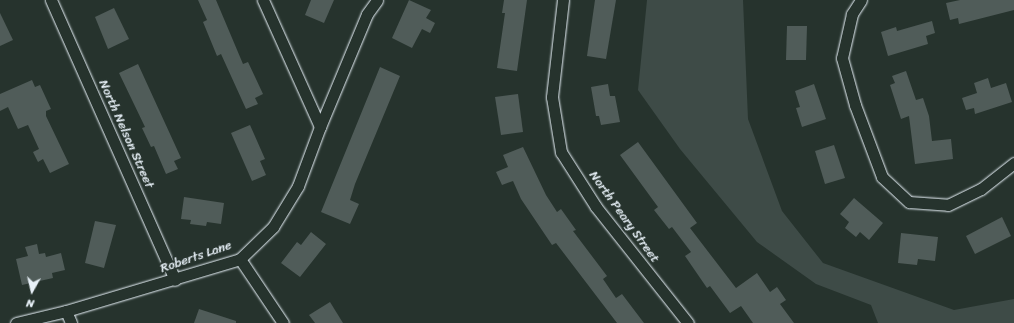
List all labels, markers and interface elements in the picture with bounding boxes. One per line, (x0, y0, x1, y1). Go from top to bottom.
street label: North Nelson Street (95, 77, 157, 191)
street label: North Peary Street (585, 167, 663, 267)
street label: Roberts Lane (158, 238, 234, 276)
north arrow (12, 271, 52, 311)
text: N (25, 293, 35, 313)

